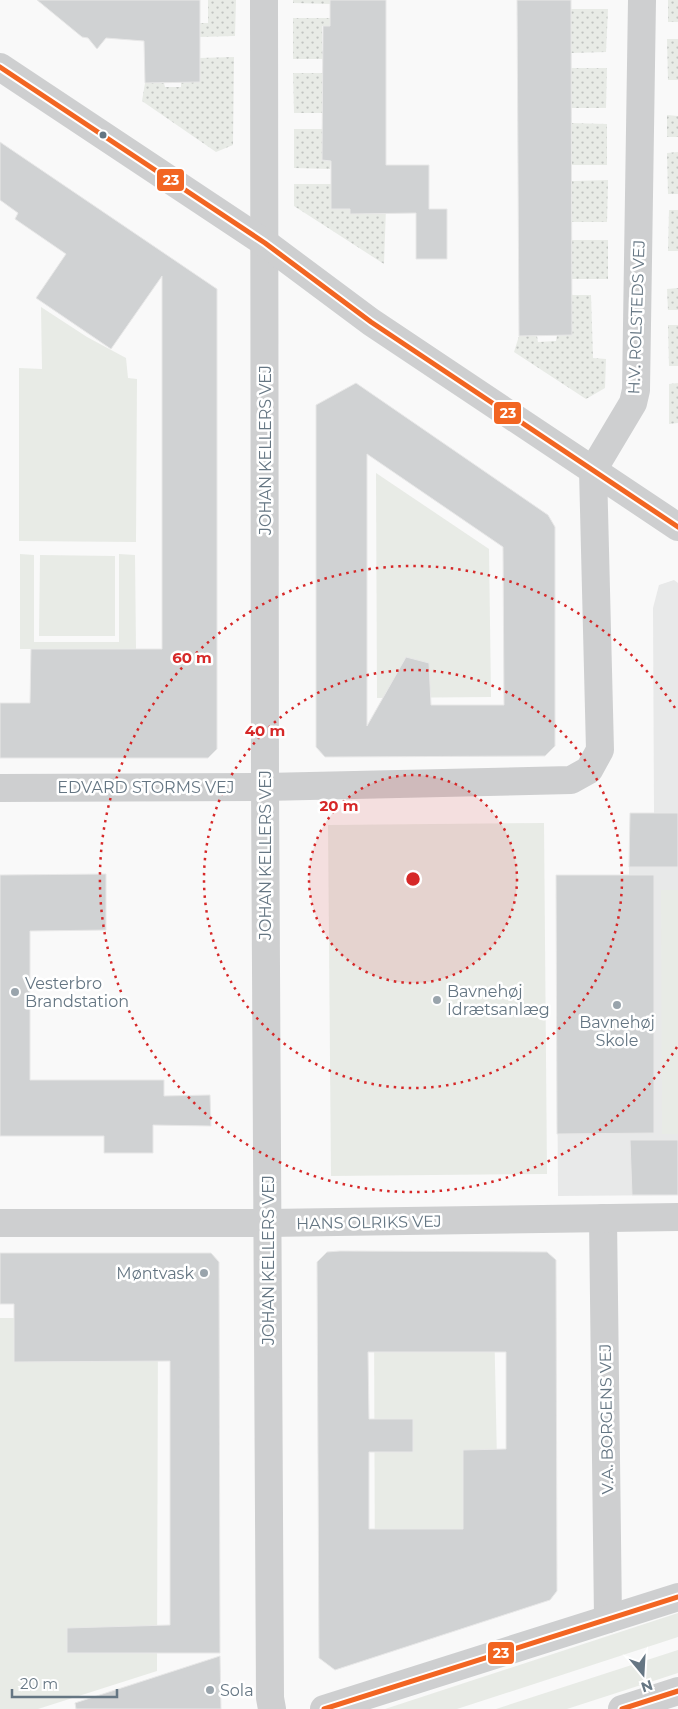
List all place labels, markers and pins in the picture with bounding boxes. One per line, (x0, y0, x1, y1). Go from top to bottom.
unlabelled marker (98, 130, 108, 140)
centre of rings (404, 870, 422, 888)
place label: Vesterbro Brandstation (25, 974, 129, 1011)
place label: Bavnehøj Idrætsanlæg (447, 982, 550, 1019)
marker: Vesterbro Brandstation (9, 986, 21, 998)
marker: Bavnehøj Idrætsanlæg (431, 994, 443, 1006)
marker: Bavnehøj Skole (611, 999, 623, 1011)
place label: Bavnehøj Skole (579, 1013, 655, 1050)
place label: Møntvask (116, 1264, 194, 1283)
marker: Møntvask (198, 1267, 210, 1279)
place label: Sola (220, 1681, 254, 1700)
marker: Sola (204, 1684, 216, 1696)

